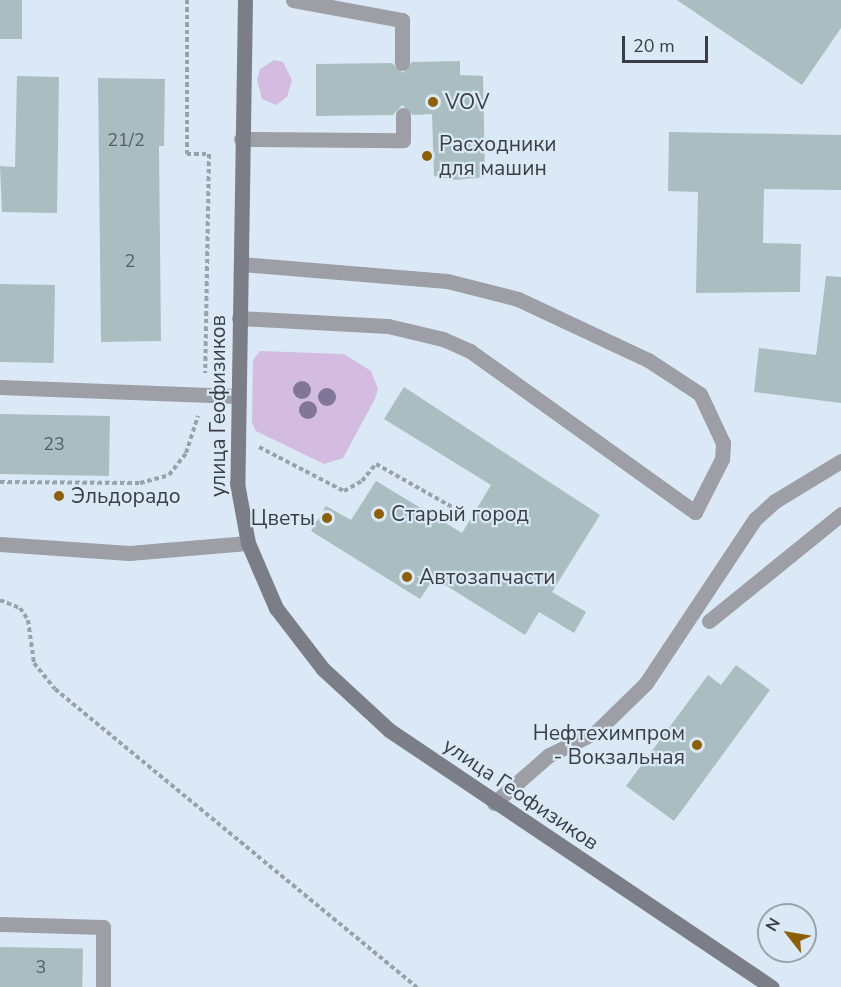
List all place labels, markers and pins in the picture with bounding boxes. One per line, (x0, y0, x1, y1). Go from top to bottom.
place label: VOV (445, 89, 489, 115)
marker: VOV (426, 95, 440, 109)
place label: Расходники для машин (439, 131, 557, 181)
marker: Расходники для машин (420, 149, 434, 163)
place label: Эльдорадо (71, 483, 181, 509)
marker: Эльдорадо (52, 489, 66, 503)
place label: Старый город (391, 501, 529, 527)
place label: Цветы (251, 505, 315, 531)
marker: Старый город (372, 507, 386, 521)
marker: Цветы (320, 511, 334, 525)
place label: Автозапчасти (419, 564, 556, 590)
marker: Автозапчасти (400, 570, 414, 584)
place label: Нефтехимпром - Вокзальная (533, 720, 685, 770)
marker: Нефтехимпром - Вокзальная (690, 738, 704, 752)

